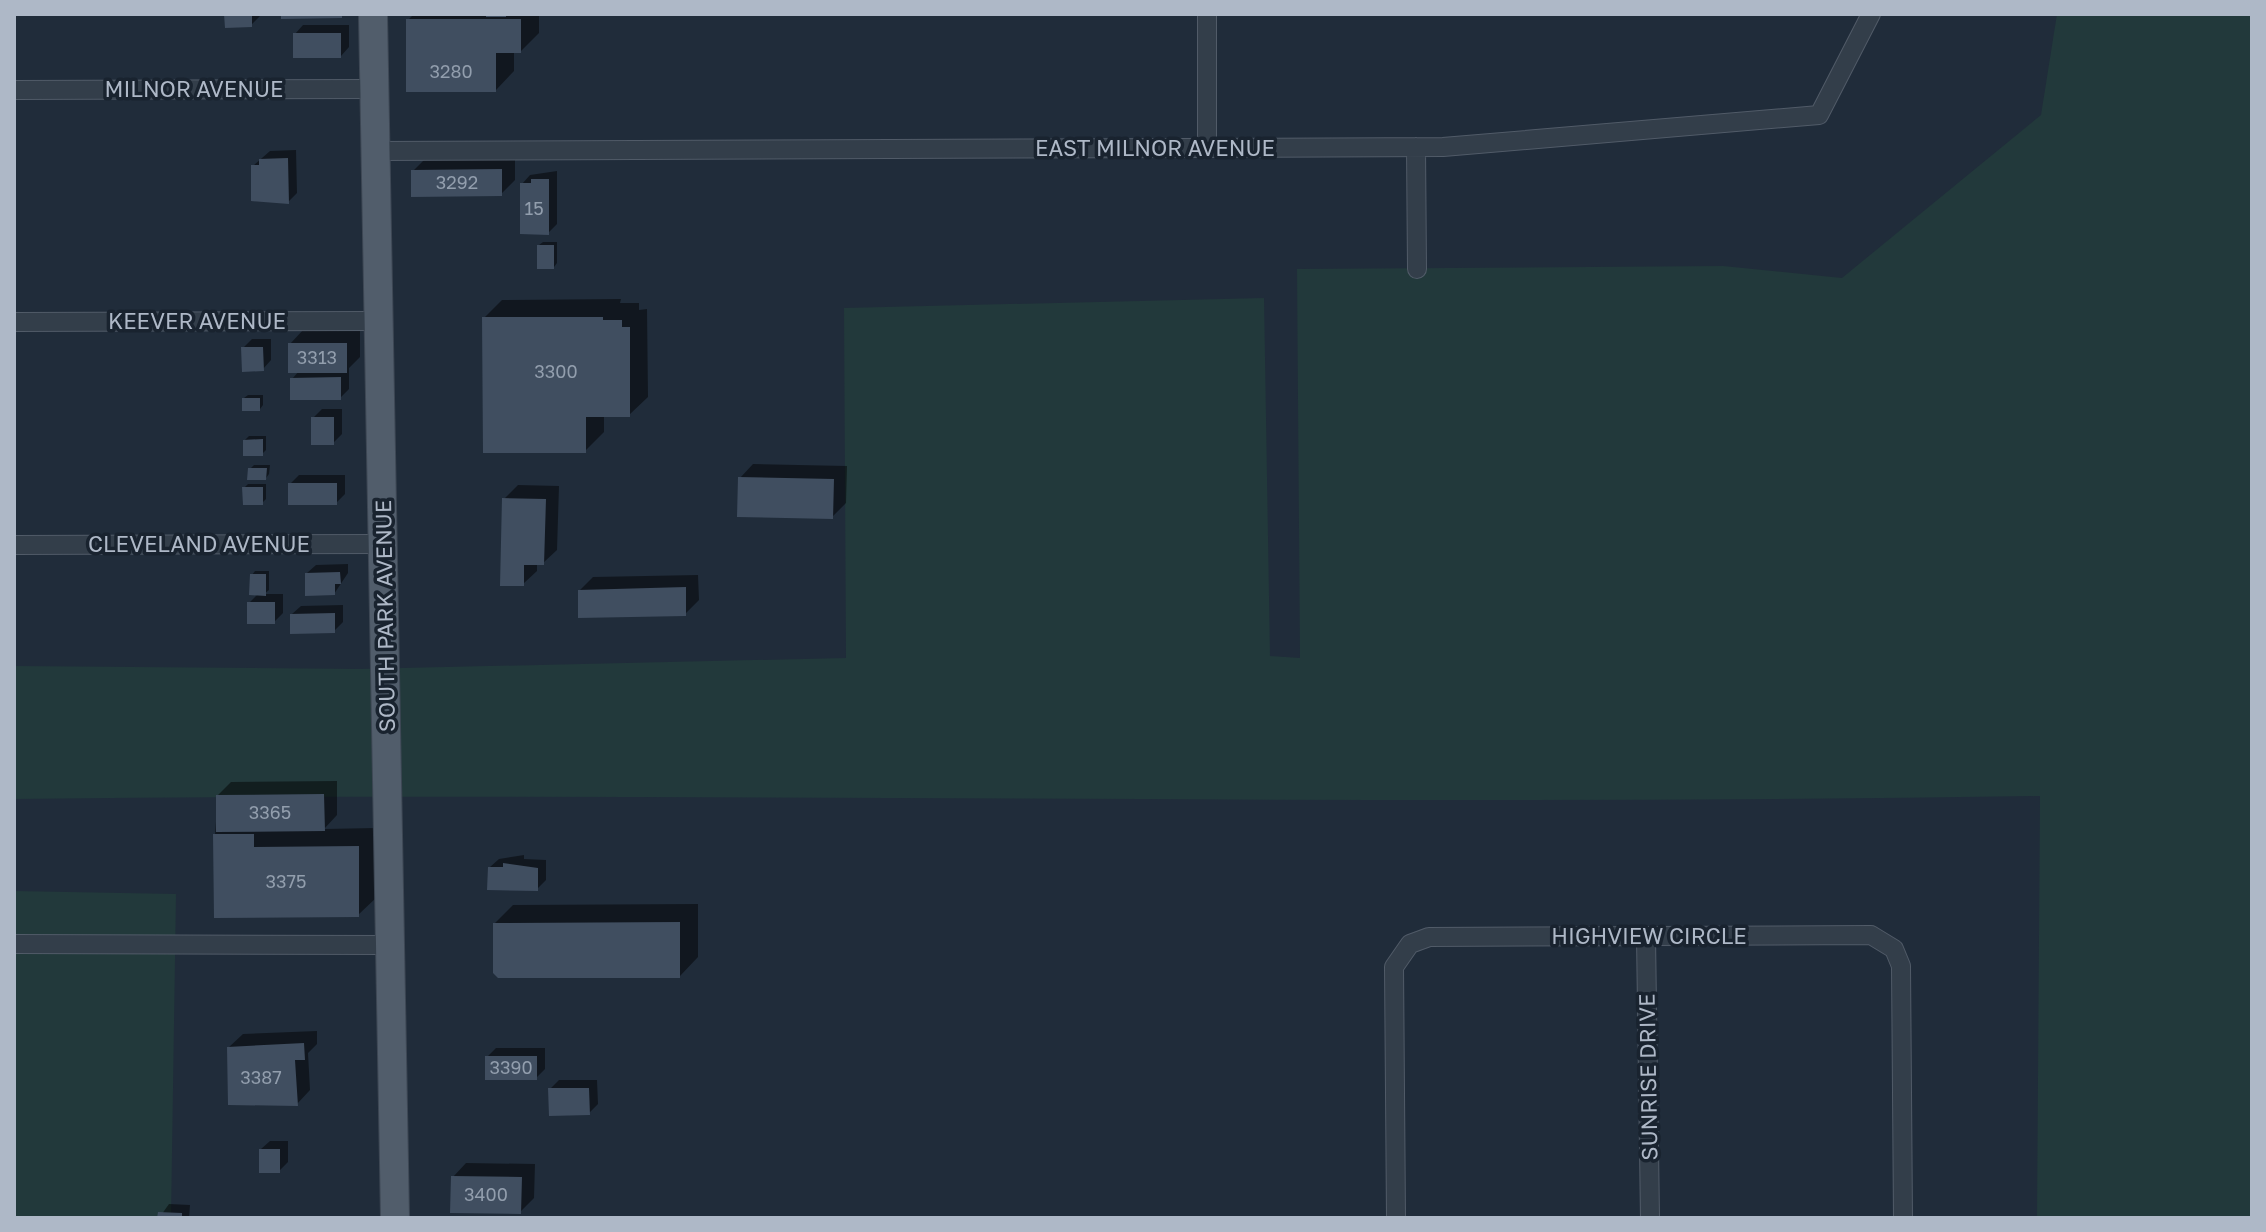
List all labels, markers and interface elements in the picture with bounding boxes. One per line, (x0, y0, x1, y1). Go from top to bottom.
house number: 3280 (429, 60, 473, 82)
street label: MILNOR AVENUE (105, 75, 283, 102)
street label: EAST MILNOR AVENUE (1035, 134, 1275, 161)
house number: 3292 (436, 171, 478, 193)
house number: 15 (524, 197, 544, 219)
street label: KEEVER AVENUE (108, 307, 286, 334)
house number: 3313 (297, 346, 337, 368)
house number: 3300 (534, 360, 578, 382)
street label: SOUTH PARK AVENUE (369, 500, 400, 732)
street label: CLEVELAND AVENUE (88, 530, 310, 557)
house number: 3365 (249, 801, 291, 823)
house number: 3375 (265, 870, 307, 892)
street label: HIGHVIEW CIRCLE (1551, 922, 1747, 949)
street label: SUNRISE DRIVE (1633, 993, 1662, 1161)
house number: 3390 (489, 1056, 533, 1078)
house number: 3387 (240, 1066, 282, 1088)
house number: 3400 (464, 1183, 508, 1205)

